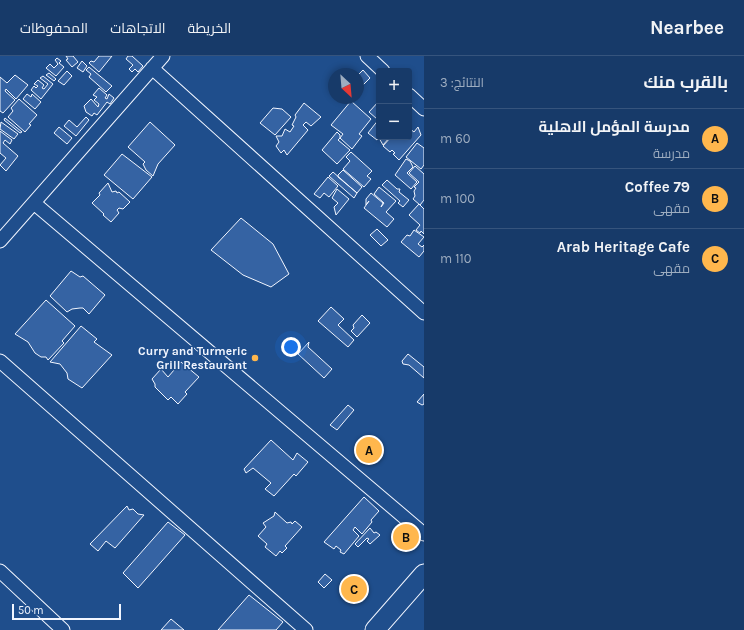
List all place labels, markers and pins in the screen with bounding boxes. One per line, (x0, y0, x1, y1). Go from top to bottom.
place label: Curry and Turmeric Grill Restaurant (138, 344, 247, 372)
marker: Curry and Turmeric Grill Restaurant (250, 353, 260, 363)
pin: A (356, 435, 382, 465)
pin: B (393, 522, 419, 552)
pin: C (341, 574, 367, 604)

